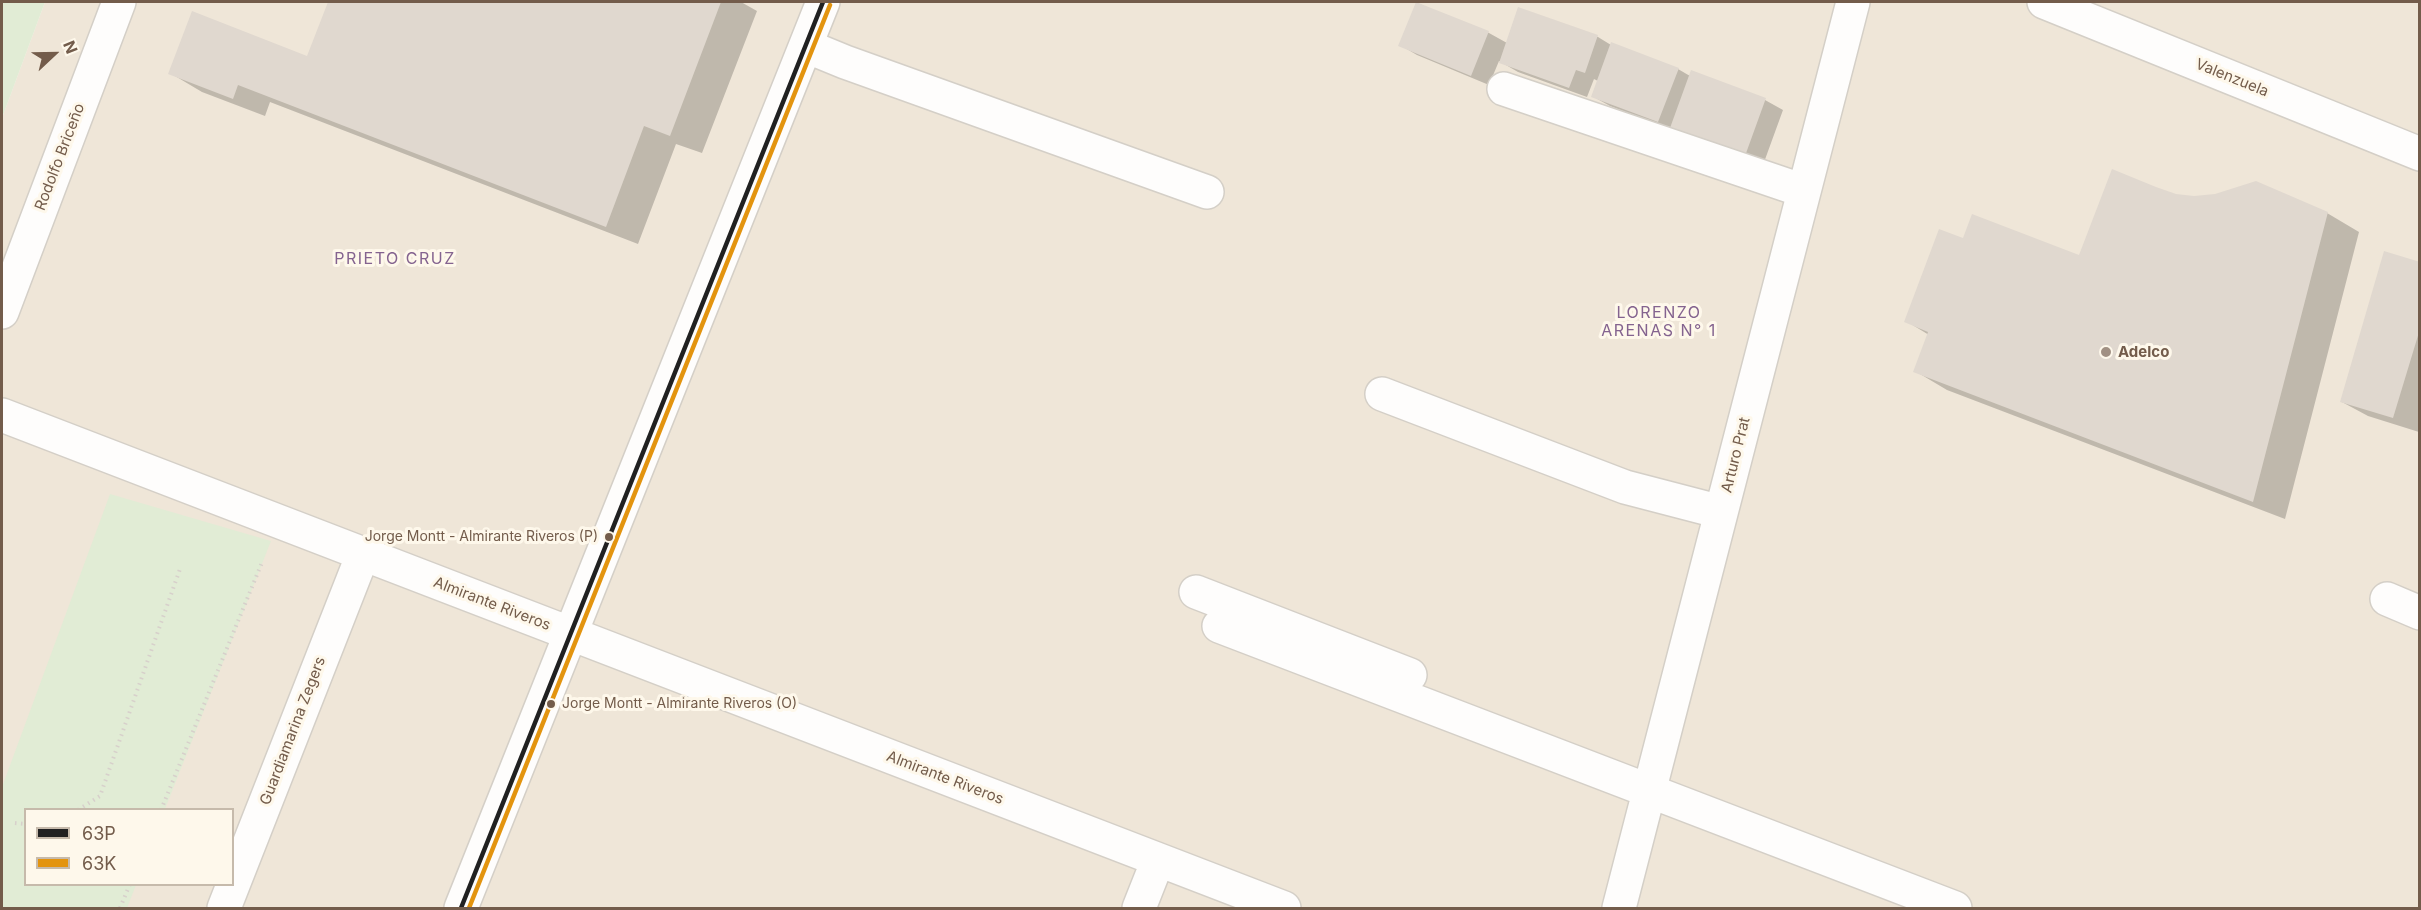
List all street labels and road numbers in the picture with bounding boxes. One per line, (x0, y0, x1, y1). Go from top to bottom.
street label: Valenzuela (2193, 55, 2271, 101)
street label: Rodolfo Briceño (31, 101, 89, 213)
street label: Arturo Prat (1718, 415, 1754, 495)
street label: Almirante Riveros (431, 573, 553, 635)
street label: Guardiamarina Zegers (256, 654, 330, 808)
street label: Almirante Riveros (884, 747, 1006, 809)

